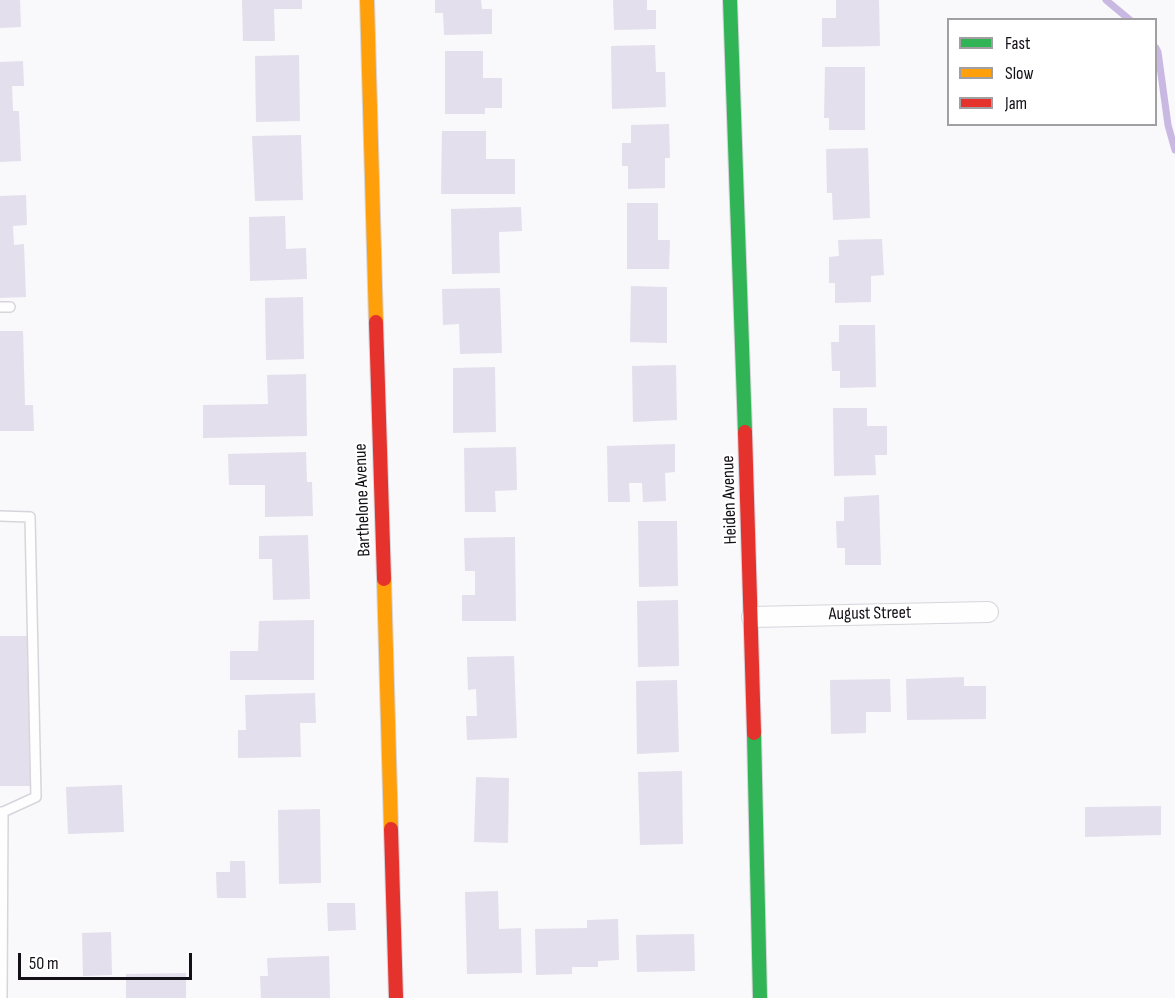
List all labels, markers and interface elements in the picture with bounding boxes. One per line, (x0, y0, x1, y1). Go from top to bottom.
legend (947, 18, 1157, 126)
text: Fast (1005, 33, 1030, 54)
text: Slow (1005, 63, 1034, 84)
text: Jam (1005, 93, 1027, 114)
street label: Barthelone Avenue (350, 443, 376, 557)
street label: Heiden Avenue (718, 455, 742, 545)
street label: August Street (828, 602, 912, 626)
scale bar (21, 941, 195, 979)
text: 50 m (29, 953, 59, 974)

